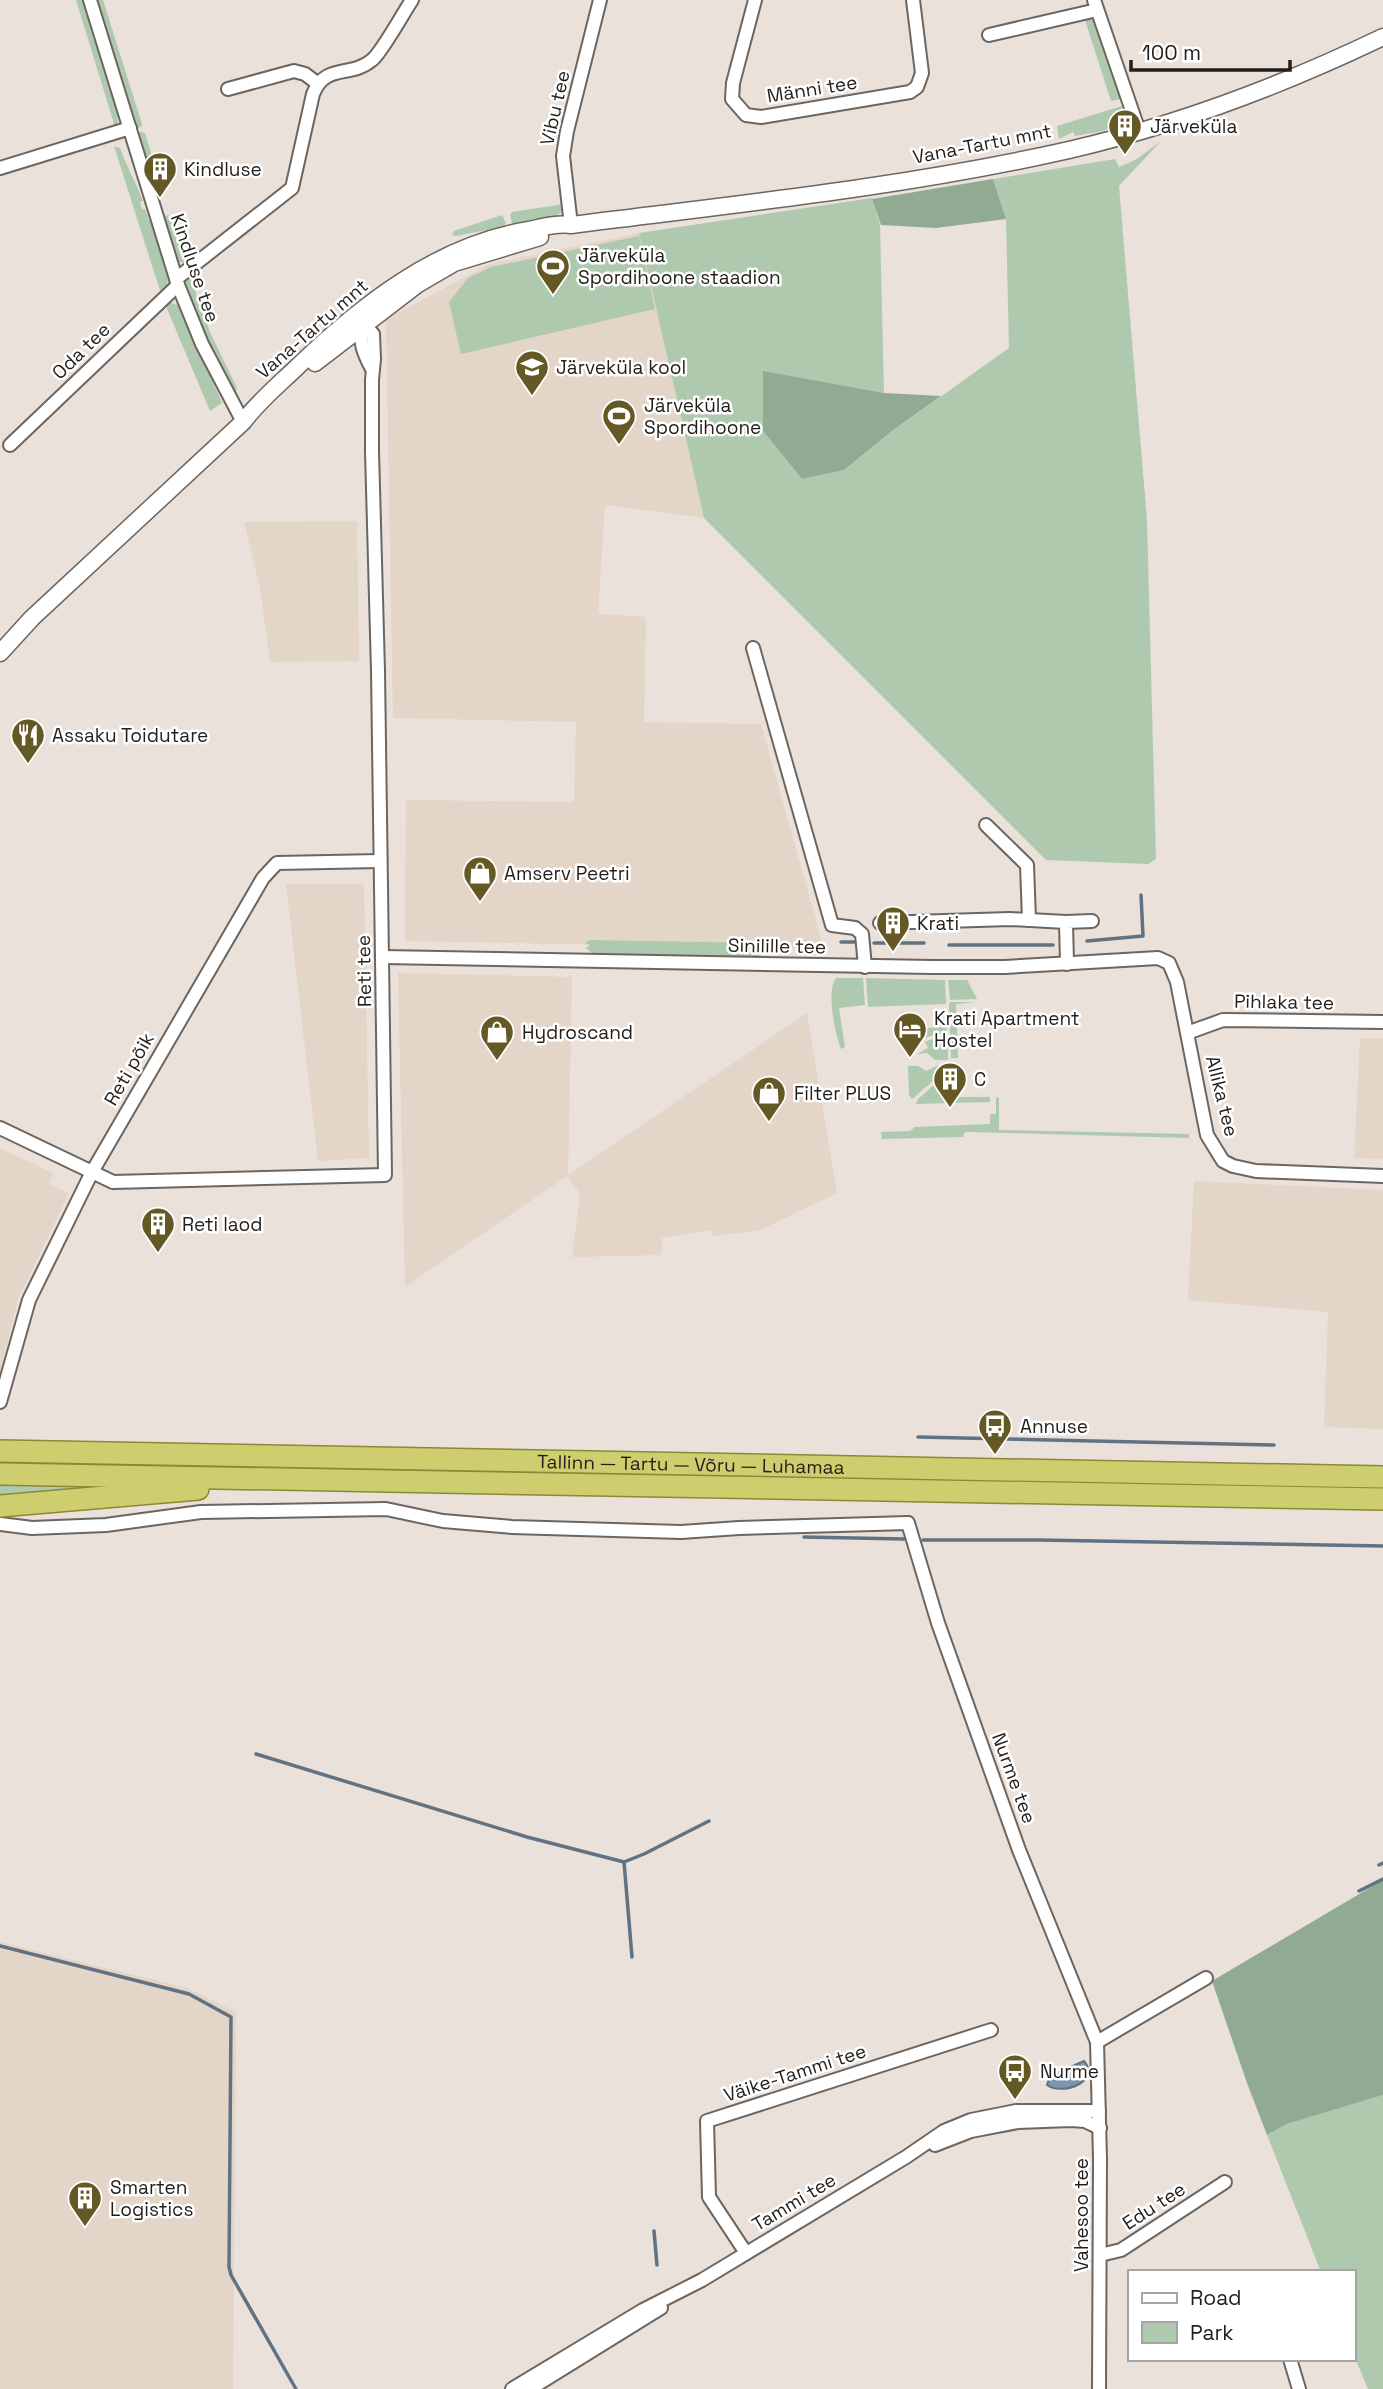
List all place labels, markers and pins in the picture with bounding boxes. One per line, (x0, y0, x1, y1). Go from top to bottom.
building icon: Järveküla (1106, 107, 1144, 156)
place label: Järveküla (1150, 114, 1237, 139)
building icon: Kindluse (141, 150, 179, 199)
place label: Kindluse (184, 157, 262, 182)
place label: Järveküla Spordihoone staadion (578, 243, 781, 290)
sports icon: Järveküla Spordihoone staadion (534, 247, 572, 296)
school or university icon: Järveküla kool (513, 348, 551, 397)
place label: Järveküla kool (556, 355, 686, 380)
place label: Järveküla Spordihoone (644, 393, 761, 440)
sports icon: Järveküla Spordihoone (600, 397, 638, 446)
restaurant icon: Assaku Toidutare (9, 716, 47, 765)
place label: Assaku Toidutare (52, 723, 208, 748)
shop icon: Amserv Peetri (461, 854, 499, 903)
place label: Amserv Peetri (504, 861, 630, 886)
building icon: Krati (874, 904, 912, 953)
place label: Krati (917, 911, 959, 936)
place label: Krati Apartment Hostel (934, 1006, 1080, 1053)
hotel icon: Krati Apartment Hostel (891, 1010, 929, 1059)
shop icon: Hydroscand (478, 1013, 516, 1062)
place label: Hydroscand (522, 1020, 633, 1045)
building icon: C (931, 1060, 969, 1109)
place label: C (974, 1067, 986, 1092)
shop icon: Filter PLUS (750, 1074, 788, 1123)
place label: Filter PLUS (794, 1081, 891, 1106)
building icon: Reti laod (139, 1205, 177, 1254)
place label: Reti laod (182, 1212, 262, 1237)
bus stop icon: Annuse (976, 1407, 1014, 1456)
place label: Annuse (1020, 1414, 1088, 1439)
bus stop icon: Nurme (996, 2052, 1034, 2101)
place label: Nurme (1040, 2059, 1099, 2084)
place label: Smarten Logistics (110, 2175, 193, 2222)
building icon: Smarten Logistics (66, 2179, 104, 2228)

